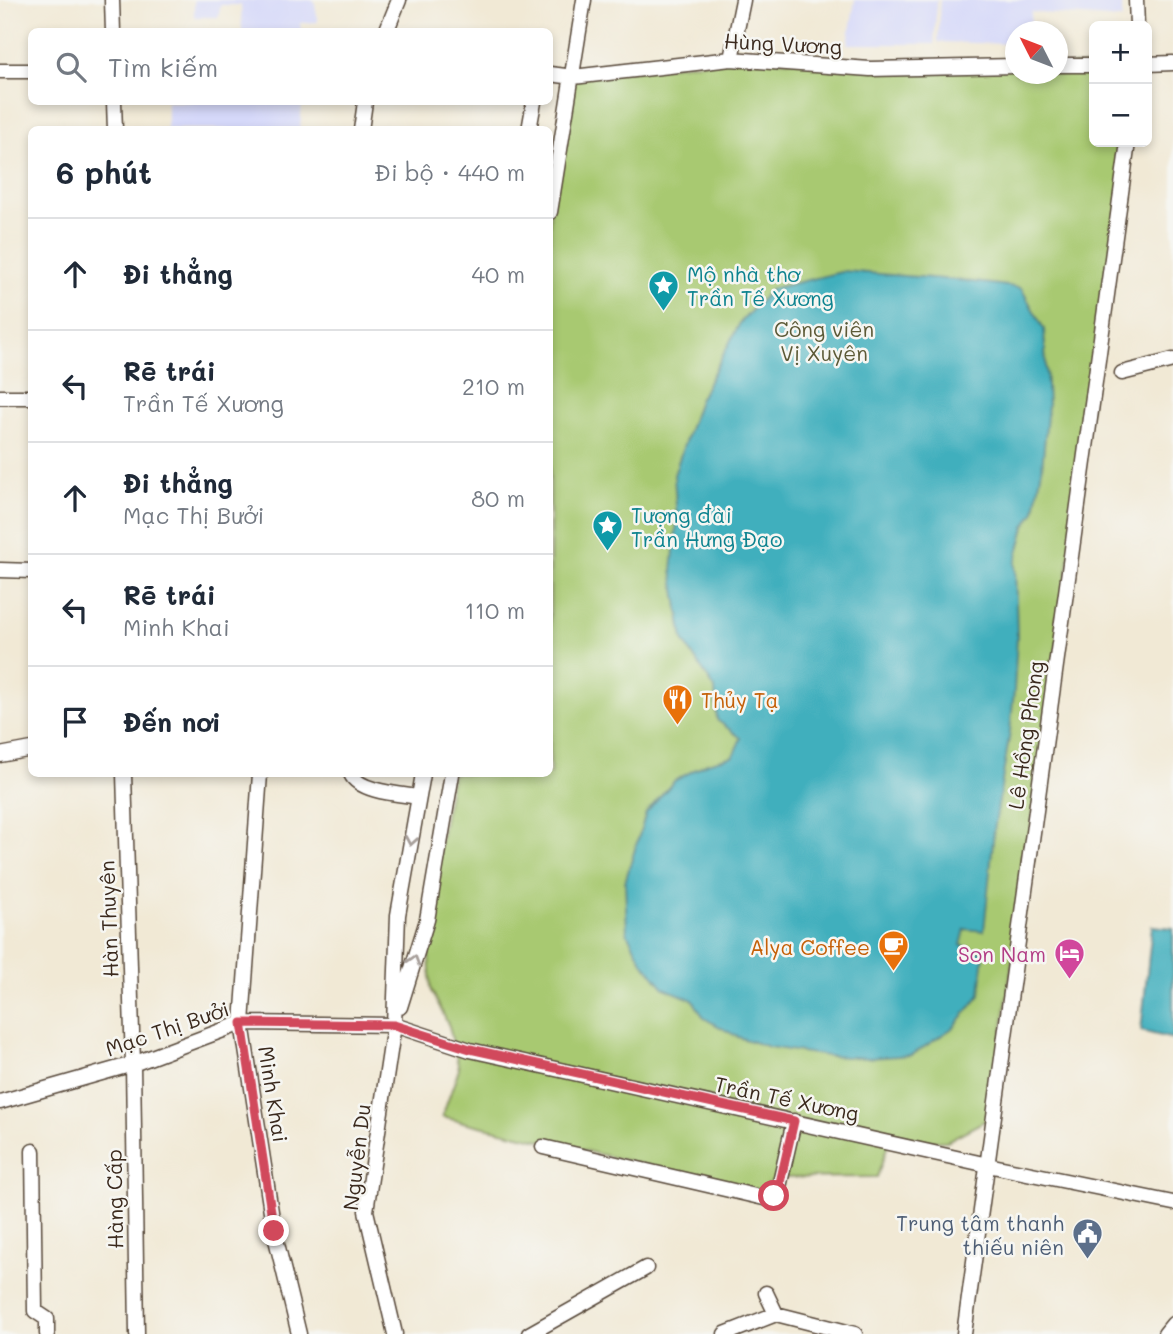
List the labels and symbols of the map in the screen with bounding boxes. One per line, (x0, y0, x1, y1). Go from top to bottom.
north arrow (1005, 21, 1068, 84)
street label: Hùng Vương (723, 26, 843, 60)
place label: Mộ nhà thơ Trần Tế Xương (687, 260, 834, 311)
place icon: Mộ nhà thơ Trần Tế Xương (647, 268, 681, 312)
park label: Công viên Vị Xuyên (774, 315, 874, 366)
place label: Tượng đài Trần Hưng Đạo (631, 501, 782, 552)
place icon: Tượng đài Trần Hưng Đạo (591, 509, 625, 553)
street label: Lê Hồng Phong (1001, 659, 1049, 811)
restaurant icon: Thủy Tạ (661, 682, 695, 726)
place label: Thủy Tạ (701, 686, 779, 713)
one-way arrow (404, 835, 419, 847)
street label: Hàn Thuyên (92, 860, 124, 978)
cafe icon: Alya Coffee (876, 929, 910, 973)
place label: Alya Coffee (750, 933, 870, 960)
hotel icon: Son Nam (1052, 936, 1086, 980)
place label: Son Nam (958, 940, 1046, 967)
one-way arrow (406, 954, 421, 966)
street label: Mạc Thị Bưởi (102, 994, 232, 1062)
street label: Minh Khai (253, 1044, 295, 1144)
street label: Trần Tế Xương (712, 1070, 862, 1126)
street label: Nguyễn Du (336, 1102, 376, 1212)
street label: Hàng Cấp (100, 1149, 128, 1249)
route start (758, 1180, 789, 1211)
place label: Trung tâm thanh thiếu niên (896, 1209, 1064, 1260)
route end (258, 1215, 289, 1246)
public building icon: Trung tâm thanh thiếu niên (1070, 1217, 1104, 1261)

